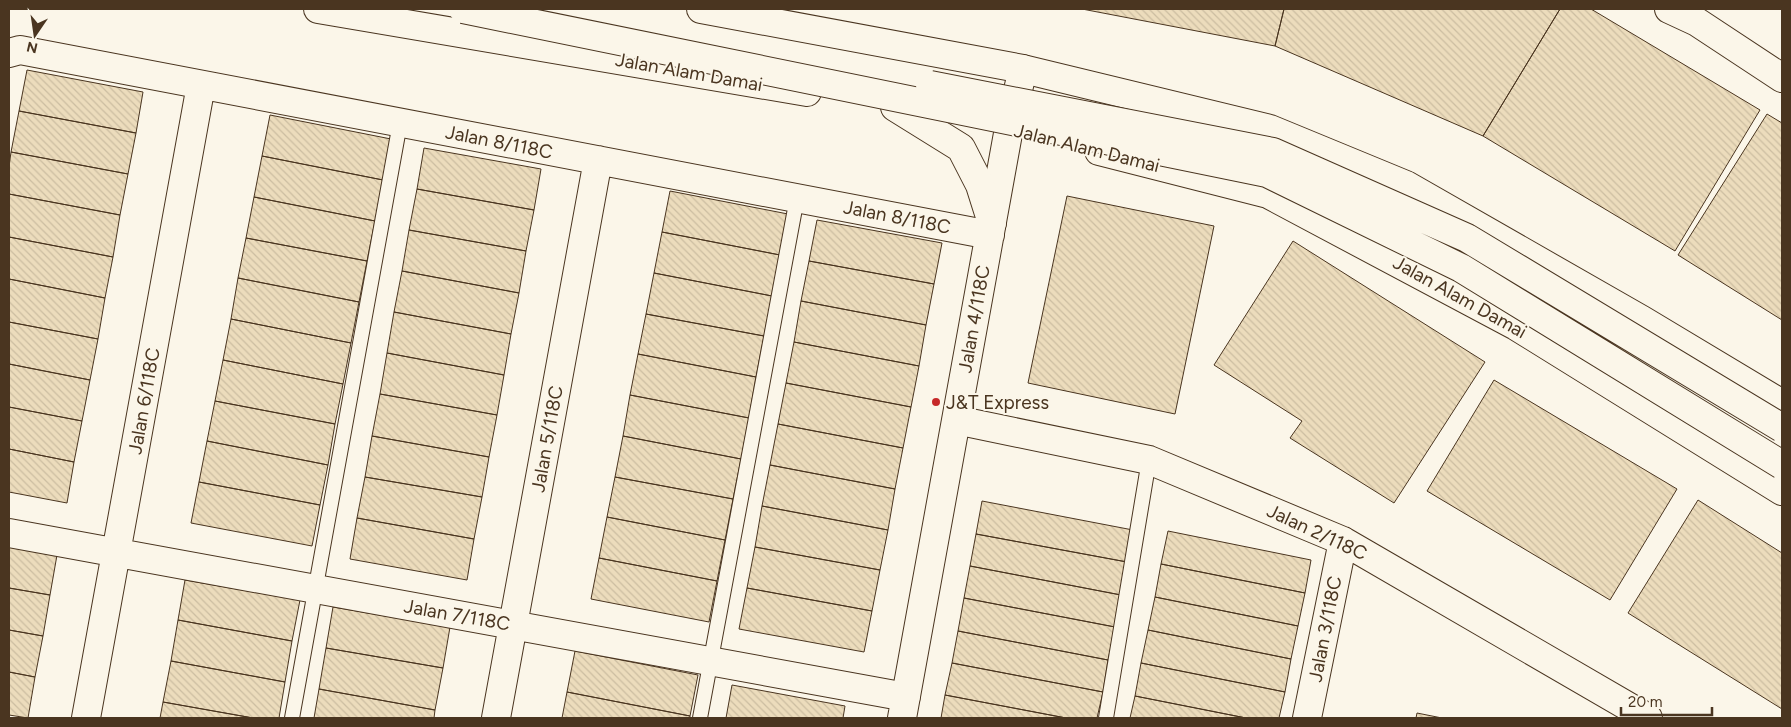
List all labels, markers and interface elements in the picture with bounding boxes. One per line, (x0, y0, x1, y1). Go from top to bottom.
north arrow (10, 10, 60, 60)
text: N (25, 38, 39, 57)
street label: Jalan Alam Damai (614, 48, 764, 96)
street label: Jalan Alam Damai (1012, 119, 1162, 177)
street label: Jalan 8/118C (443, 120, 555, 164)
street label: Jalan 8/118C (841, 195, 953, 239)
street label: Jalan Alam Damai (1389, 251, 1531, 343)
street label: Jalan 4/118C (953, 263, 995, 375)
street label: Jalan 6/118C (123, 346, 165, 456)
street label: Jalan 5/118C (526, 384, 568, 494)
place label: J&T Express (946, 391, 1049, 414)
marker: J&T Express (930, 396, 942, 408)
street label: Jalan 2/118C (1263, 499, 1371, 565)
street label: Jalan 3/118C (1303, 574, 1347, 684)
street label: Jalan 7/118C (402, 594, 512, 636)
scale bar (1621, 684, 1712, 716)
text: 20 m (1628, 693, 1662, 711)

